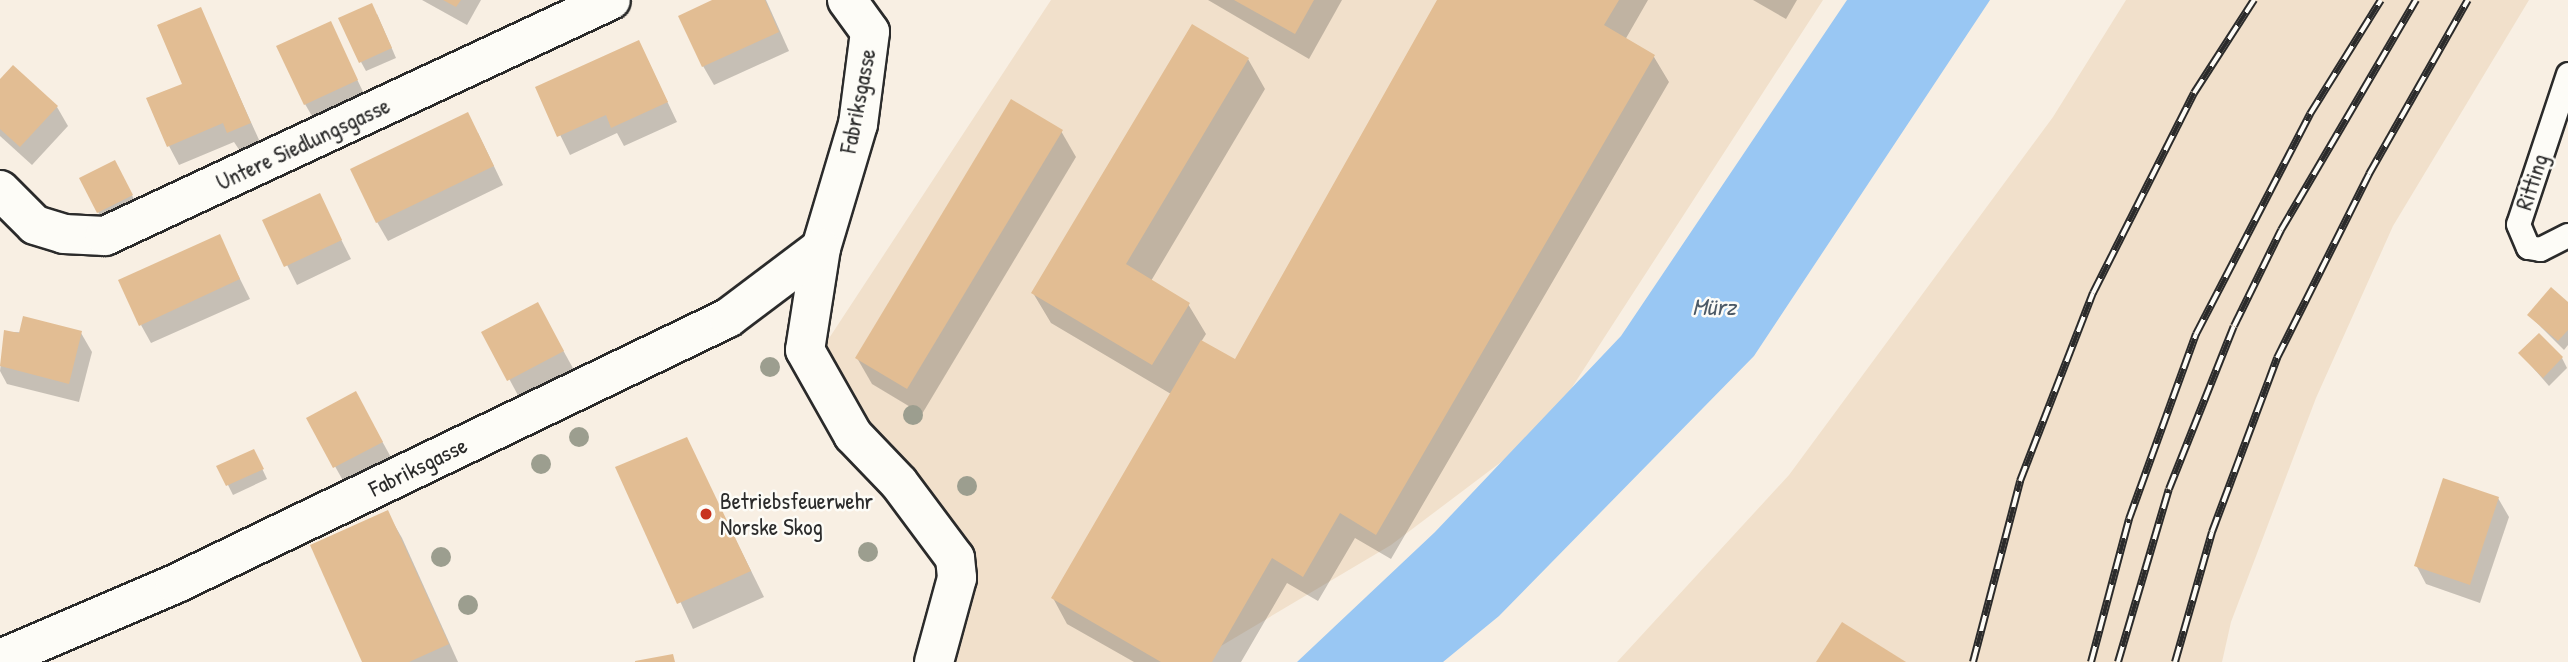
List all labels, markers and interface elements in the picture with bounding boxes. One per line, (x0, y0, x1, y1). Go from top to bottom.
street label: Fabriksgasse (834, 47, 882, 155)
street label: Untere Siedlungsgasse (212, 92, 394, 196)
street label: Ritting (2510, 151, 2554, 213)
water label: Mürz (1692, 293, 1736, 321)
street label: Fabriksgasse (364, 431, 472, 503)
place label: Betriebsfeuerwehr Norske Skog (720, 487, 873, 541)
marker: Betriebsfeuerwehr Norske Skog (698, 506, 714, 522)

